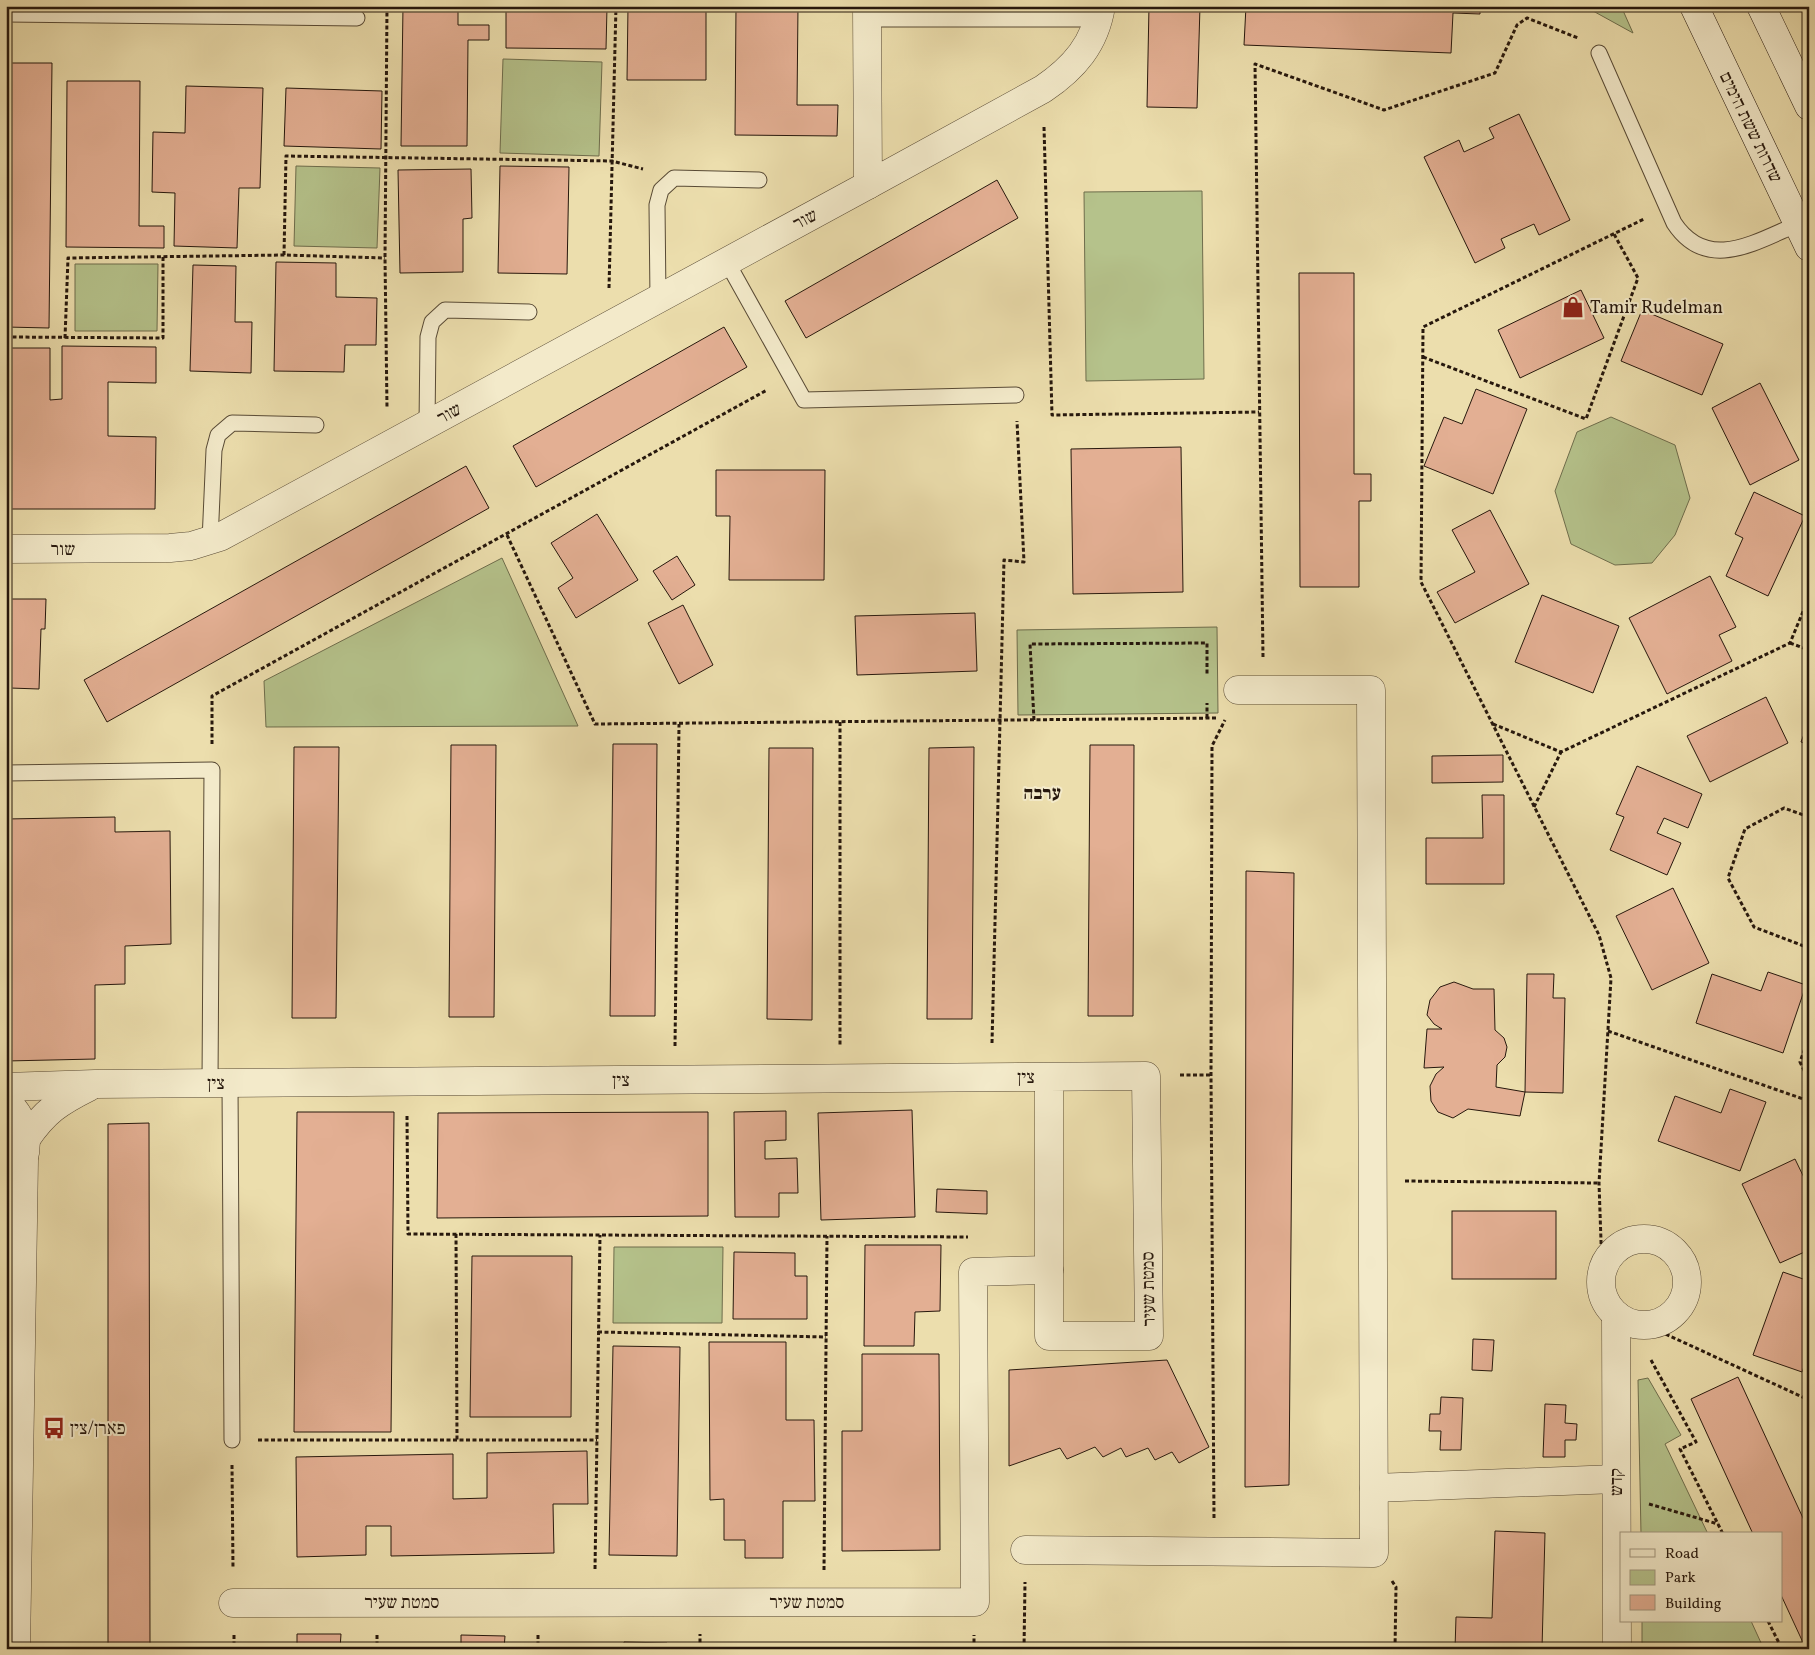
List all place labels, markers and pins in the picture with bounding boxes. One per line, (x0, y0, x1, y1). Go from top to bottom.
shop icon: Tamir Rudelman (1560, 294, 1586, 320)
place label: Tamir Rudelman (1590, 296, 1723, 321)
bus stop icon: פארן/צין (41, 1415, 67, 1441)
place label: פארן/צין (70, 1417, 126, 1442)

